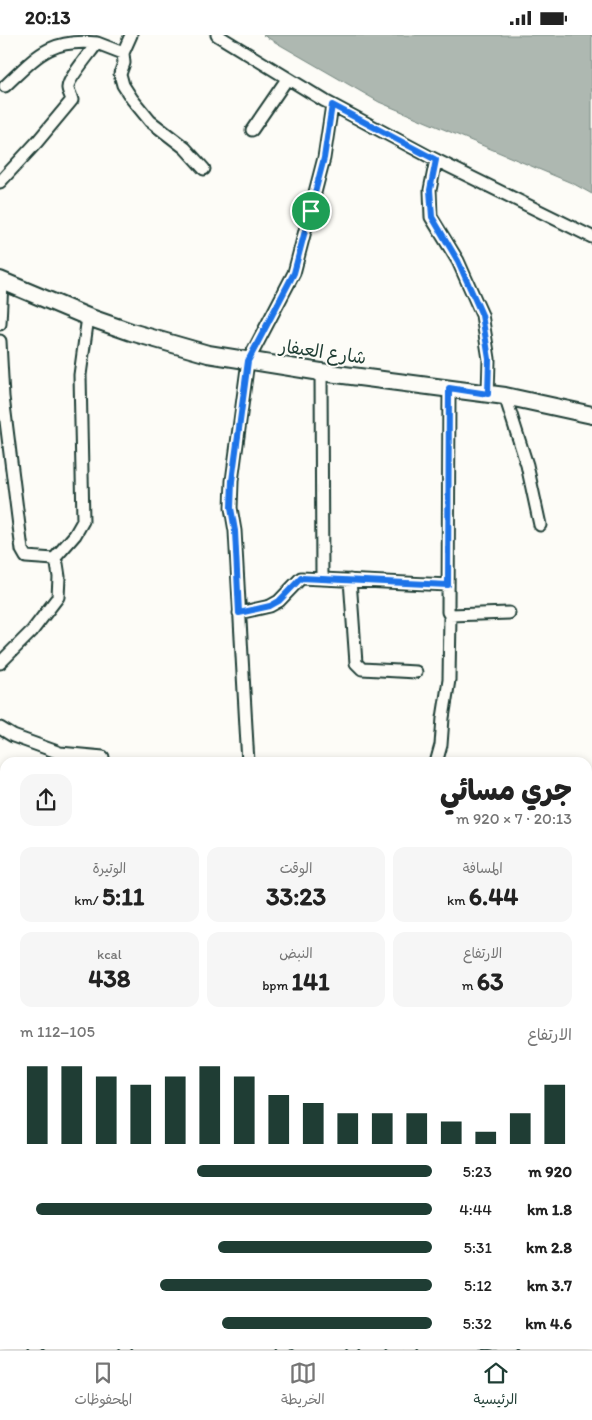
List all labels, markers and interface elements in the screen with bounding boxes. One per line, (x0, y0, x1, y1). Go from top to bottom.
text: 20:13 (25, 6, 71, 29)
pin (290, 190, 332, 232)
icon: arrive (297, 197, 325, 225)
street label: شارع العيفار (276, 335, 368, 370)
text: جري مسائي (440, 773, 572, 807)
button: share (20, 774, 72, 826)
text: 20:13 · 7 × 920 m (456, 809, 572, 828)
text: الوتيرة (92, 860, 126, 877)
text: الوقت (280, 860, 312, 877)
text: المسافة (463, 860, 503, 877)
text: 5:11 (102, 881, 144, 911)
text: 33:23 (266, 881, 326, 911)
text: 6.44 (469, 881, 518, 911)
text: /km (74, 892, 102, 909)
text: km (447, 892, 469, 909)
text: النبض (279, 945, 313, 962)
text: الارتفاع (463, 945, 502, 962)
text: kcal (97, 946, 122, 963)
text: 438 (88, 963, 131, 993)
text: 141 (291, 966, 330, 996)
text: 63 (477, 966, 504, 996)
text: bpm (262, 977, 291, 994)
text: m (462, 977, 477, 994)
text: 105–112 m (20, 1022, 95, 1041)
text: الارتفاع (527, 1025, 572, 1044)
text: 5:23 (463, 1162, 492, 1181)
text: 920 m (528, 1162, 572, 1181)
text: 4:44 (459, 1200, 492, 1219)
text: 1.8 km (527, 1200, 572, 1219)
text: 5:31 (464, 1238, 492, 1257)
text: 2.8 km (526, 1238, 572, 1257)
text: 5:12 (464, 1276, 492, 1295)
text: 3.7 km (527, 1276, 572, 1295)
text: 5:32 (463, 1314, 492, 1333)
text: 4.6 km (525, 1314, 572, 1333)
tab: المحفوظات (74, 1359, 132, 1412)
tab: الخريطة (281, 1359, 325, 1412)
tab: الرئيسية (474, 1359, 518, 1412)

